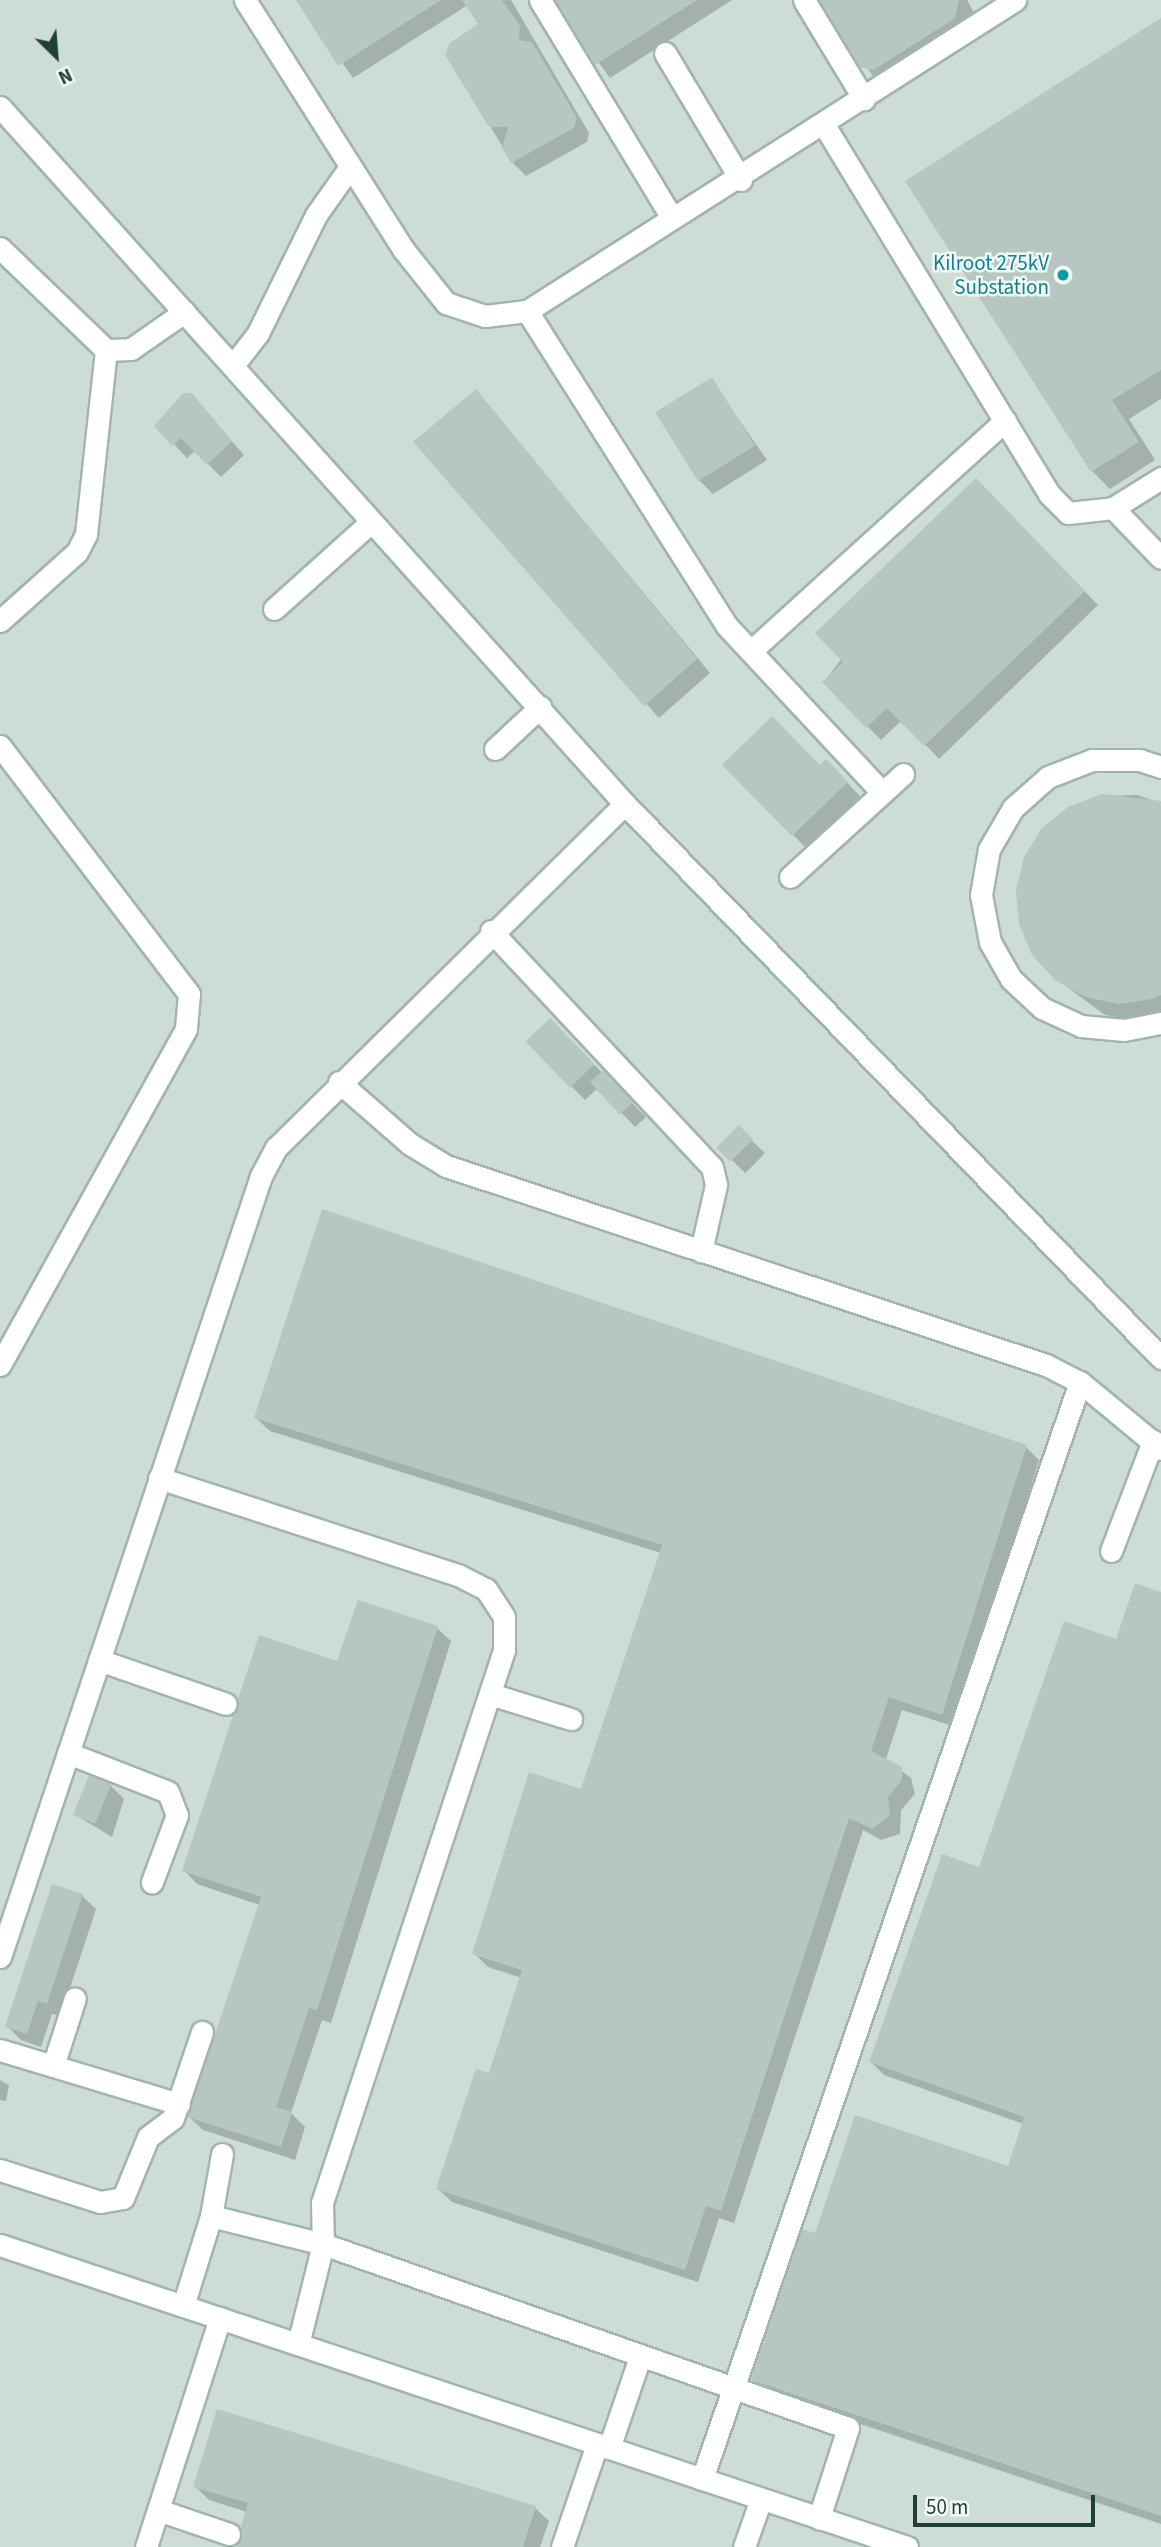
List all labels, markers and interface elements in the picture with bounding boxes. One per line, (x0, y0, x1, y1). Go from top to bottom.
north arrow (21, 21, 91, 91)
text: N (54, 61, 77, 90)
place label: Kilroot 275kV Substation (933, 250, 1049, 300)
marker: Kilroot 275kV Substation (1055, 267, 1071, 283)
scale bar (916, 2480, 1098, 2524)
text: 50 m (926, 2492, 968, 2522)

